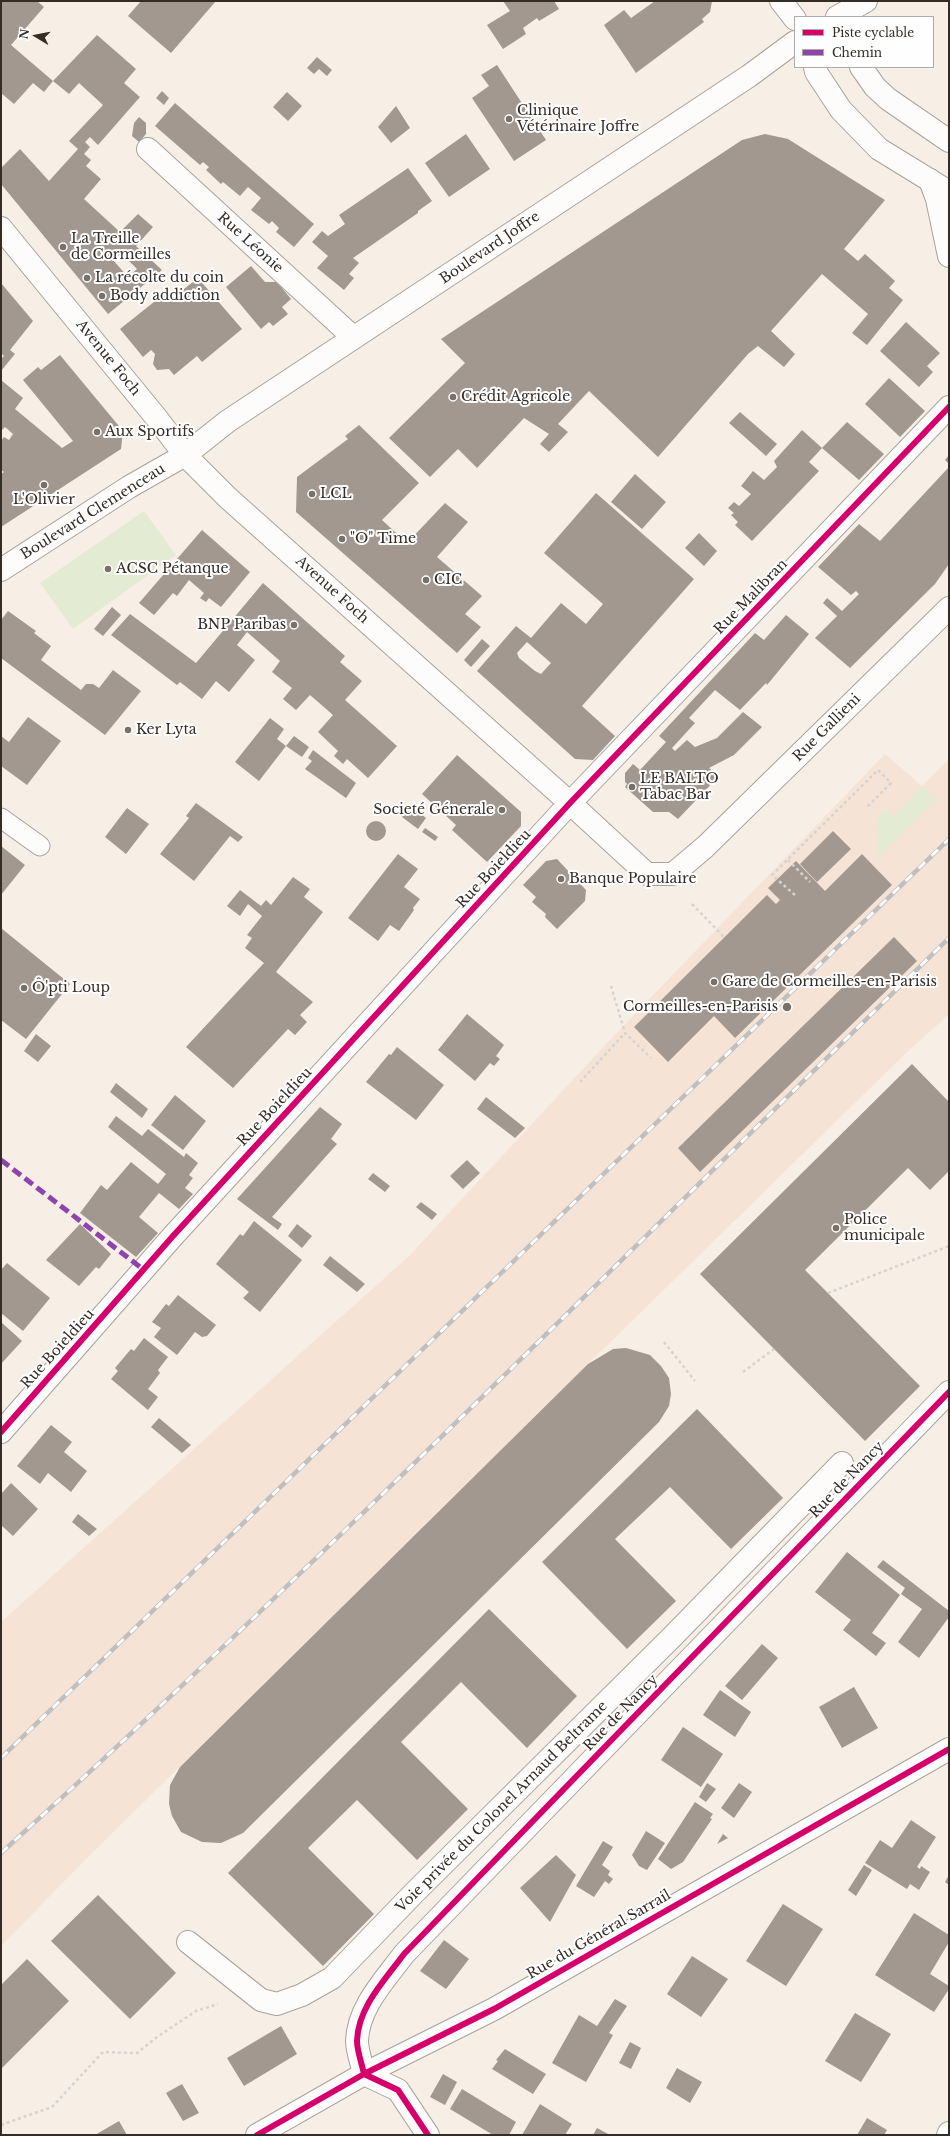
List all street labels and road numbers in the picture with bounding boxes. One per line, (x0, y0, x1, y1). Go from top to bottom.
street label: Boulevard Joffre (437, 208, 543, 288)
street label: Rue Léonie (214, 209, 286, 277)
street label: Avenue Foch (72, 317, 144, 399)
street label: Boulevard Clemenceau (18, 461, 168, 563)
street label: Avenue Foch (292, 553, 372, 627)
street label: Rue Malibran (711, 556, 791, 638)
street label: Rue Gallieni (790, 691, 864, 765)
street label: Rue Boieldieu (453, 826, 535, 912)
street label: Rue Boieldieu (234, 1064, 316, 1150)
street label: Rue Boieldieu (18, 1306, 98, 1392)
street label: Rue de Nancy (806, 1438, 888, 1522)
street label: Rue de Nancy (580, 1671, 662, 1755)
street label: Voie privée du Colonel Arnaud Beltrame (393, 1698, 611, 1916)
street label: Rue du Général Sarrail (524, 1887, 674, 1983)

